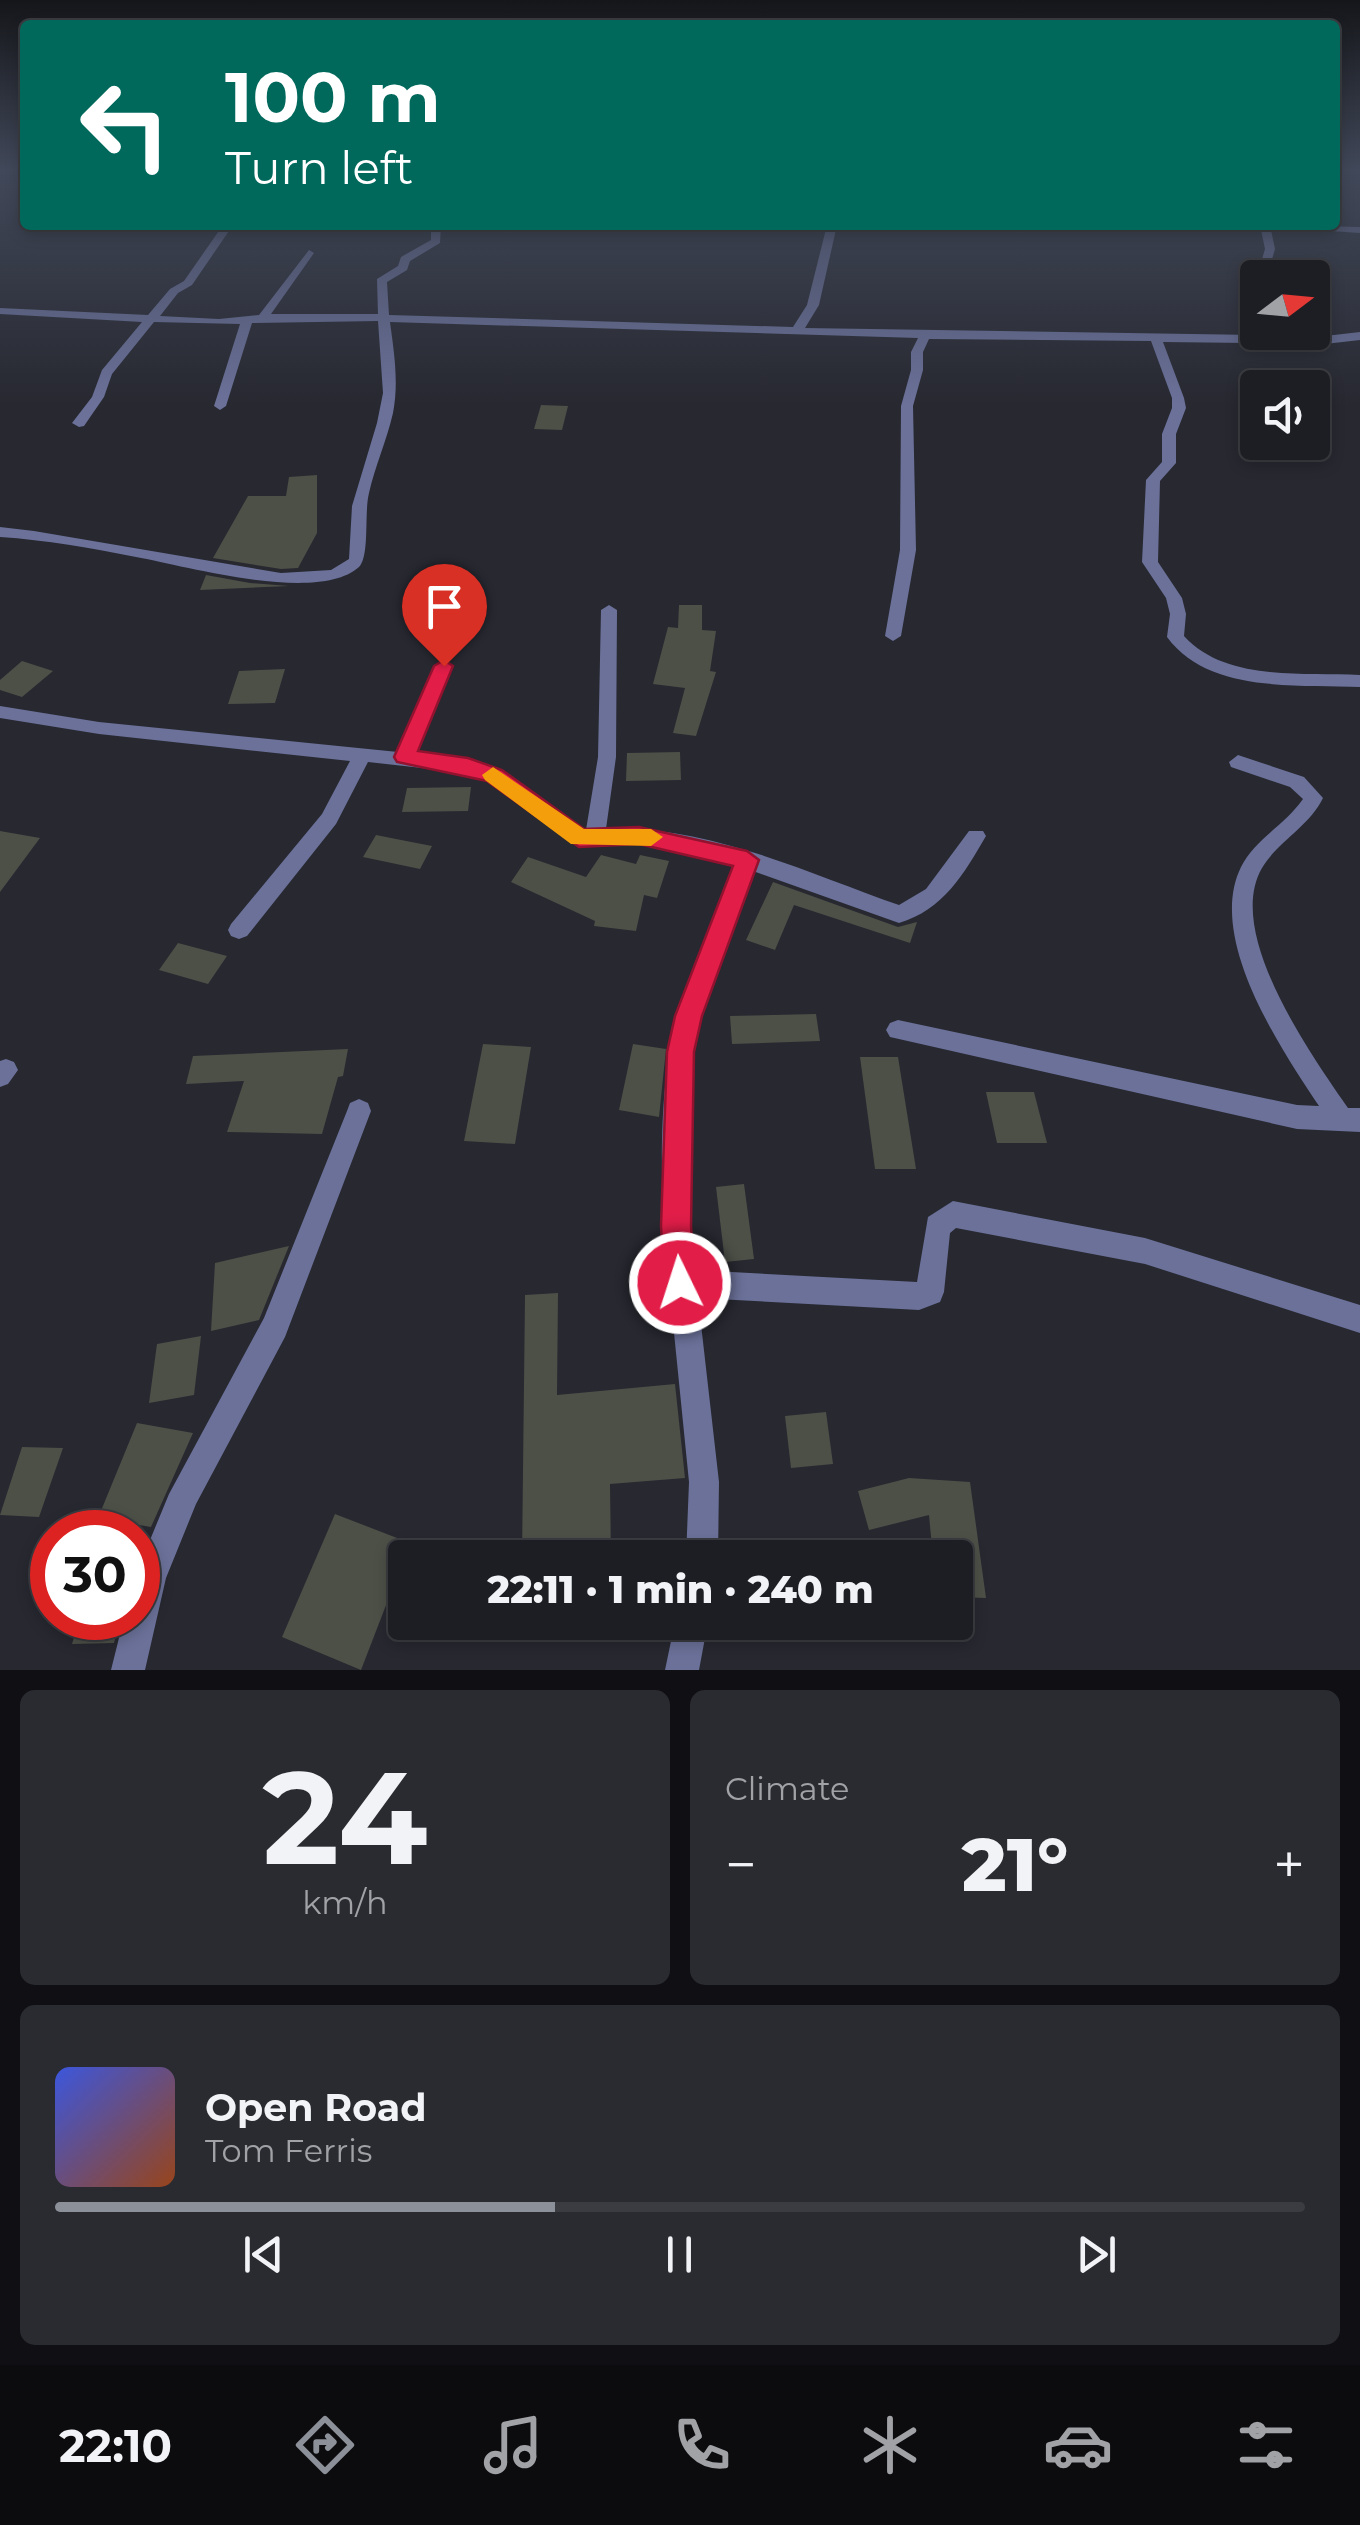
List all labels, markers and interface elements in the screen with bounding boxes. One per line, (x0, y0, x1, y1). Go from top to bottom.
text: 100 m (225, 54, 441, 140)
icon: left (60, 60, 190, 190)
text: Turn left (225, 140, 413, 195)
north arrow (1240, 260, 1330, 350)
map controls (1240, 260, 1330, 460)
button: sound (1240, 370, 1330, 460)
pin (402, 564, 487, 667)
icon: arrive (417, 579, 472, 634)
position arrow (628, 1231, 732, 1335)
speed limit sign: 30 (30, 1510, 160, 1640)
text: 22:11 · 1 min · 240 m (487, 1566, 874, 1613)
text: 24 (263, 1738, 427, 1897)
text: Climate (725, 1769, 849, 1808)
text: 21° (962, 1818, 1068, 1910)
text: − (725, 1831, 757, 1898)
text: + (1273, 1831, 1305, 1898)
text: km/h (302, 1883, 388, 1922)
text: Open Road (205, 2084, 427, 2131)
text: Tom Ferris (205, 2131, 372, 2170)
icon: previous (236, 2227, 291, 2282)
icon: pause (652, 2227, 707, 2282)
icon: next (1069, 2227, 1124, 2282)
icon: directions (290, 2410, 360, 2480)
icon: music (478, 2410, 548, 2480)
icon: phone (667, 2410, 737, 2480)
icon: climate (855, 2410, 925, 2480)
icon: car (1043, 2410, 1113, 2480)
icon: filters (1231, 2410, 1301, 2480)
text: 22:10 (59, 2418, 172, 2473)

